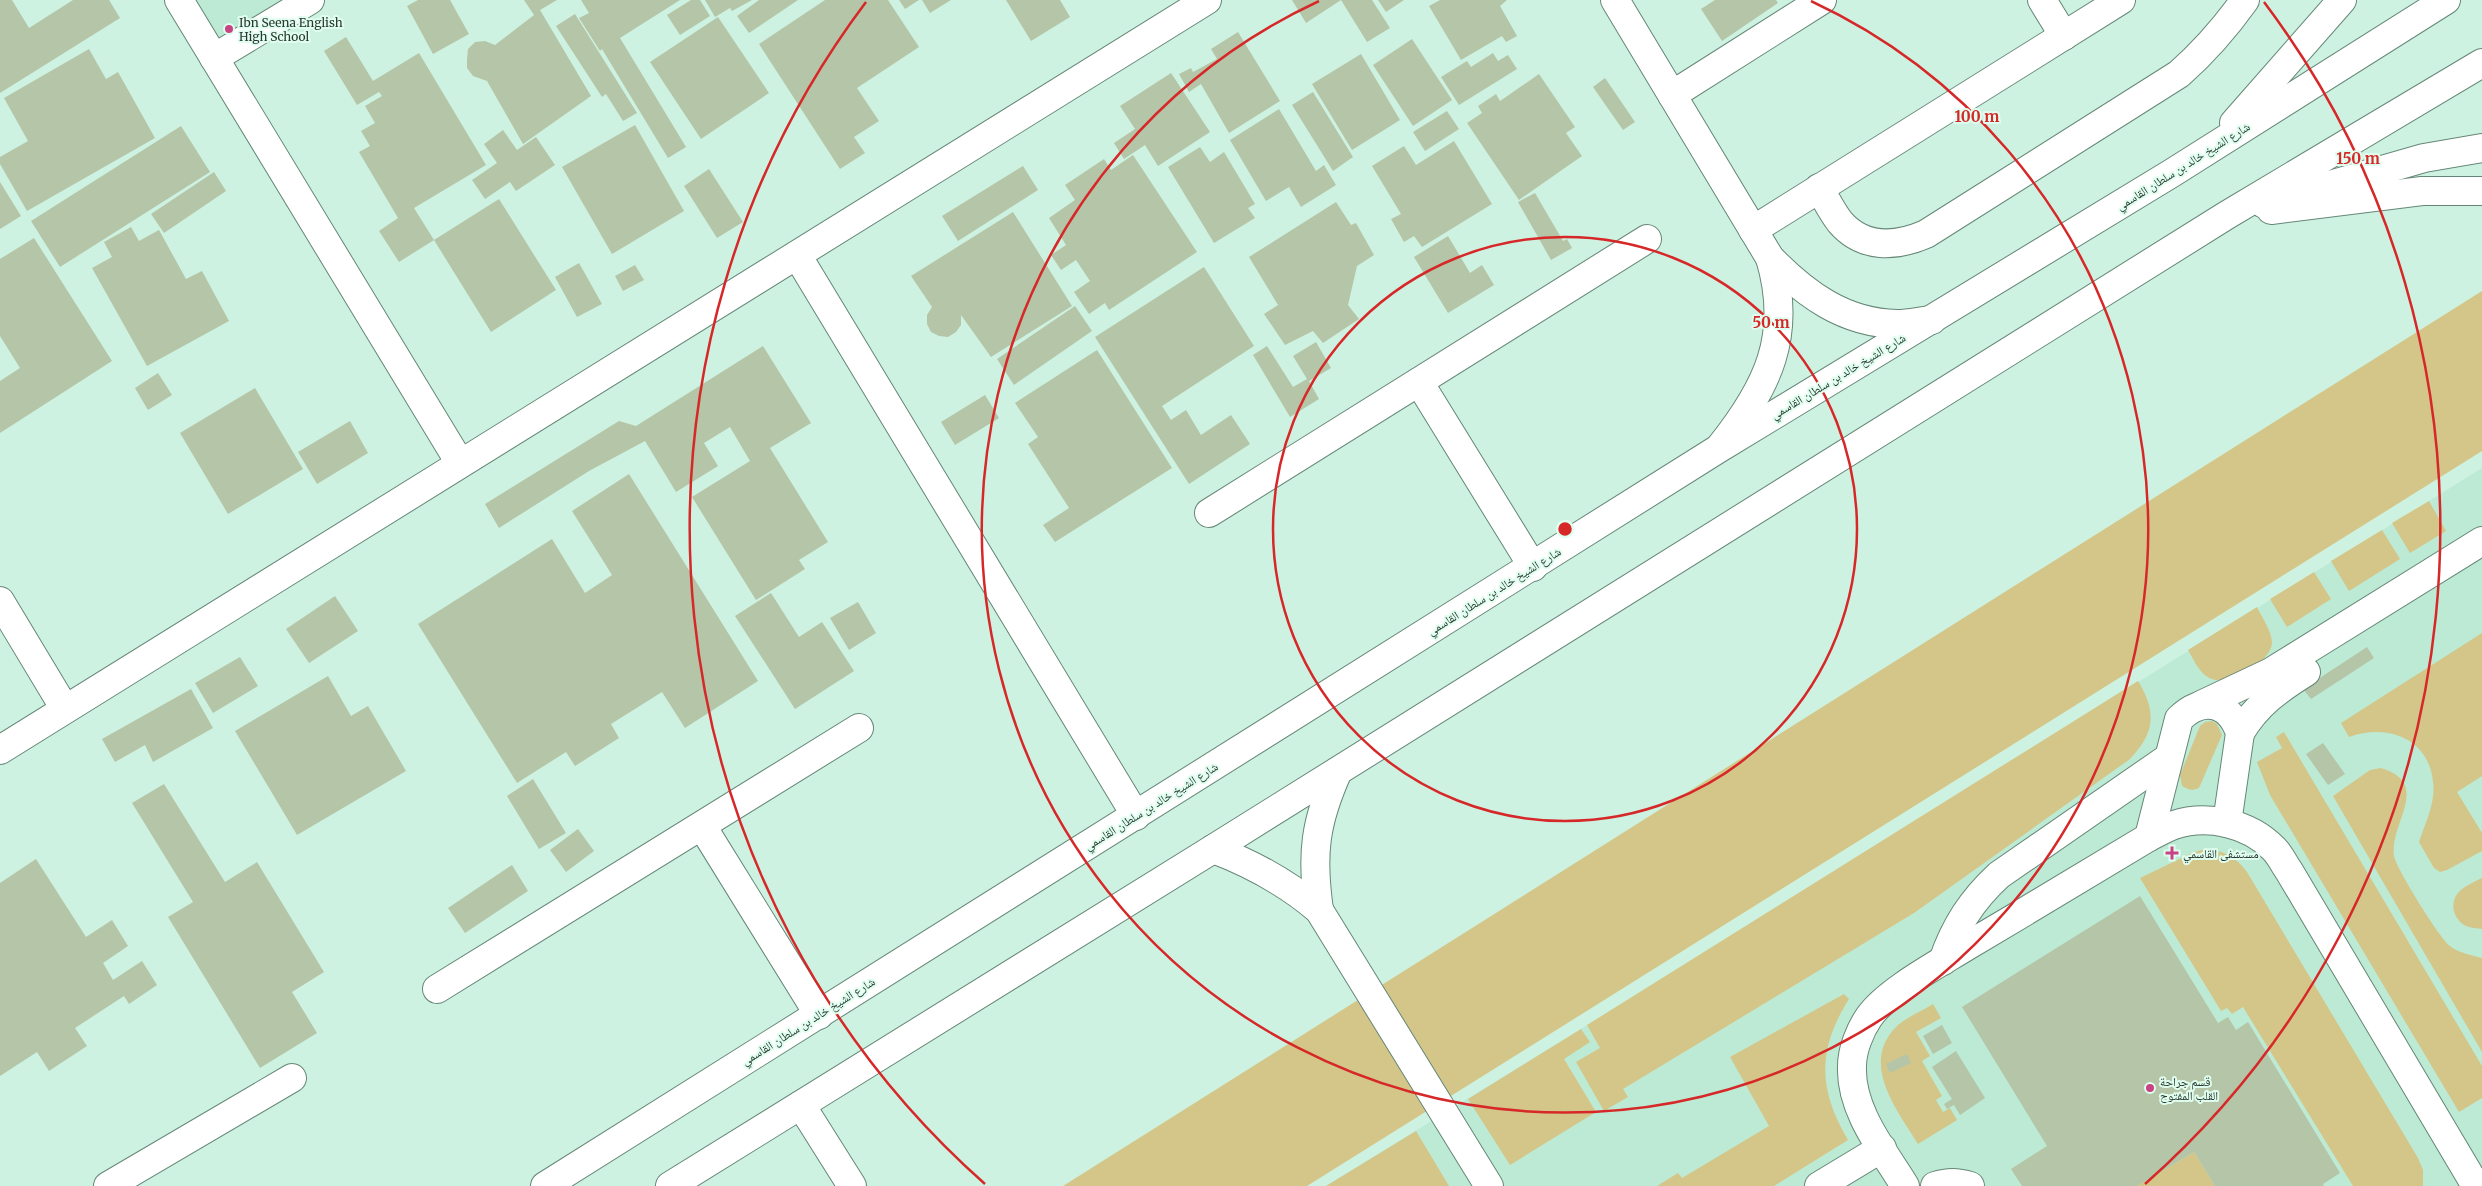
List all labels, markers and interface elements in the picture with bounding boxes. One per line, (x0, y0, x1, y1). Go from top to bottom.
place label: Ibn Seena English High School (239, 15, 343, 44)
marker: Ibn Seena English High School (223, 23, 235, 35)
text: 100 m (1955, 107, 1999, 126)
street label: شارع الشيخ خالد بن سلطان القاسمي (2113, 119, 2254, 216)
text: 150 m (2336, 149, 2380, 168)
text: 50 m (1752, 313, 1790, 332)
street label: شارع الشيخ خالد بن سلطان القاسمي (1768, 330, 1910, 425)
centre of rings (1556, 520, 1574, 538)
street label: شارع الشيخ خالد بن سلطان القاسمي (1424, 544, 1565, 641)
street label: شارع الشيخ خالد بن سلطان القاسمي (1081, 759, 1222, 856)
marker: مستشفى القاسمي (2165, 846, 2179, 860)
place label: مستشفى القاسمي (2183, 846, 2259, 864)
street label: شارع الشيخ خالد بن سلطان القاسمي (738, 974, 879, 1071)
place label: قسم جراحة القلب المفتوح (2160, 1074, 2218, 1103)
marker: قسم جراحة القلب المفتوح (2144, 1082, 2156, 1094)

